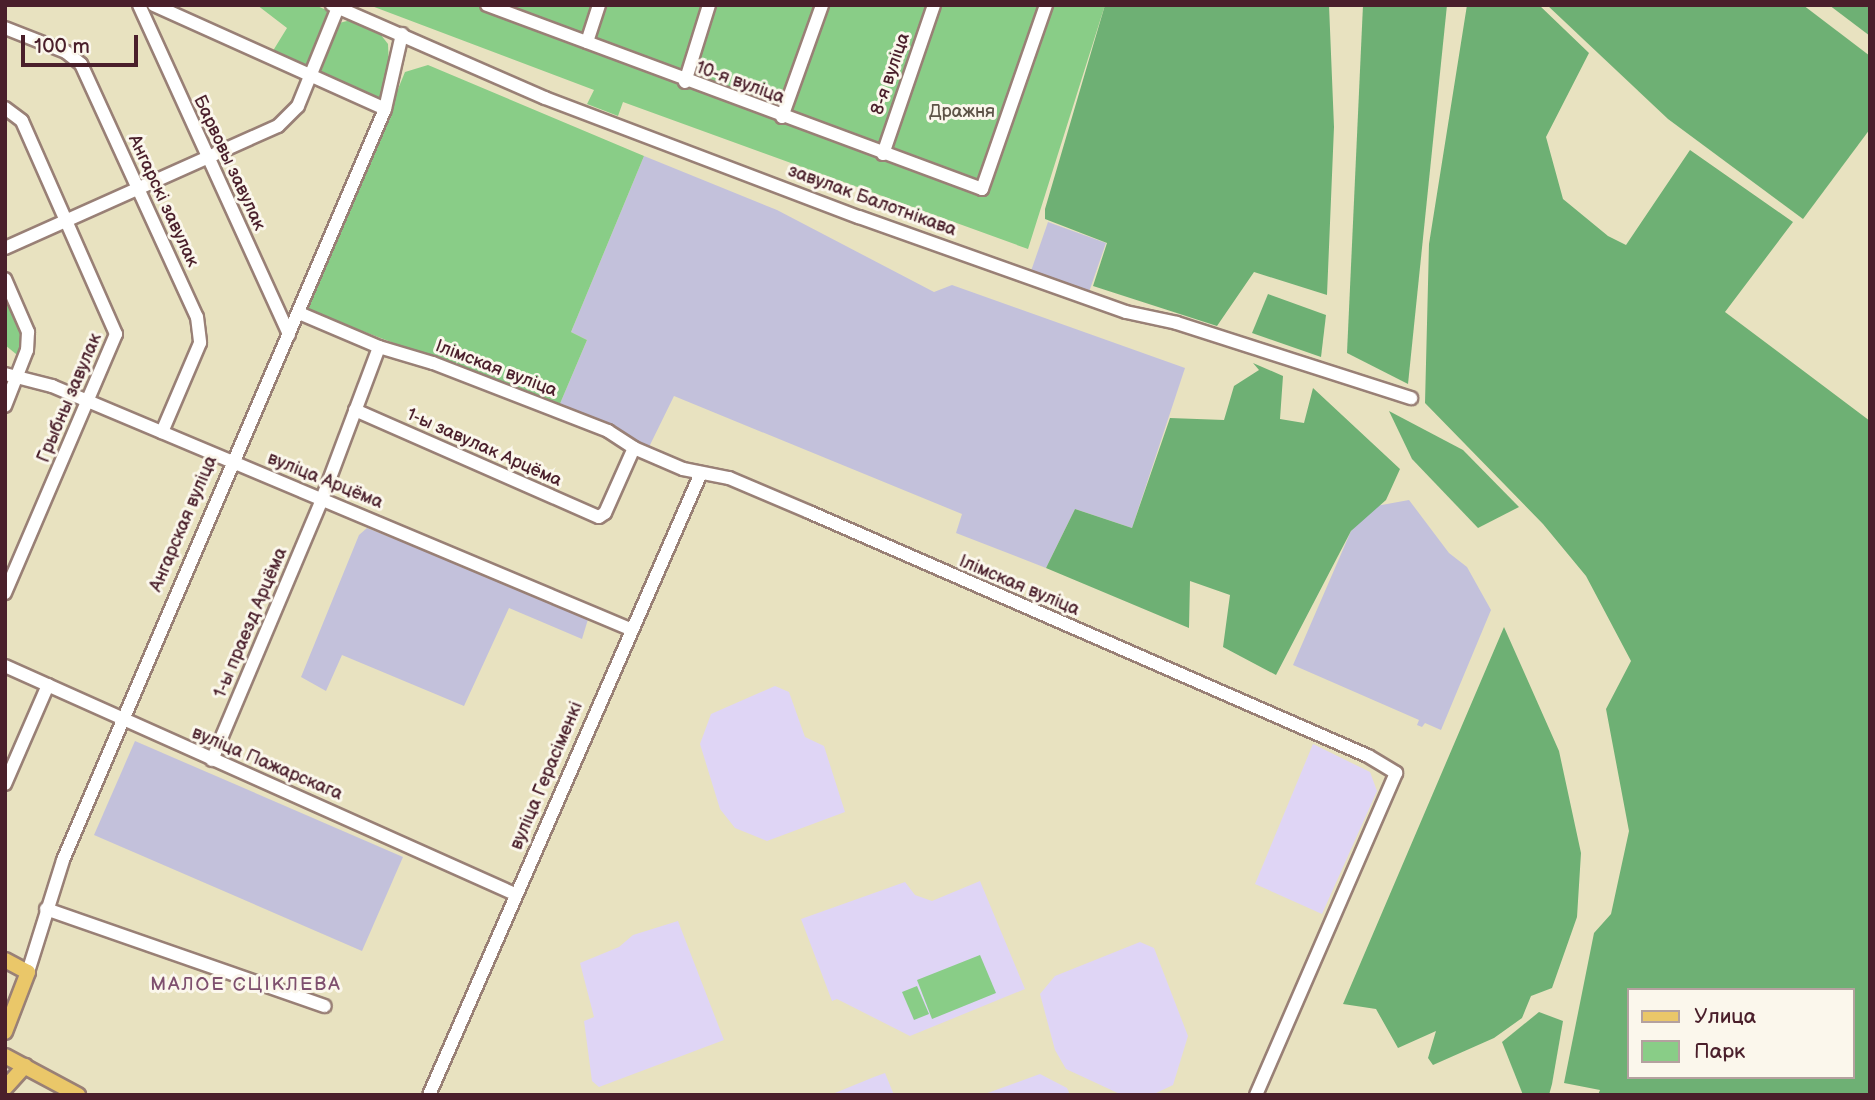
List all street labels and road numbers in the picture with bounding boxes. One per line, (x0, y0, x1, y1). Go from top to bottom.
street label: 8-я вуліца (867, 30, 915, 118)
street label: 10-я вуліца (693, 57, 787, 109)
street label: Барвовы завулак (188, 92, 270, 234)
street label: Ангарскі завулак (123, 131, 203, 271)
street label: завулак Балотнікава (785, 160, 959, 242)
street label: Грыбны завулак (33, 330, 107, 466)
street label: Ілімская вуліца (432, 336, 560, 402)
street label: 1-ы завулак Арцёма (403, 404, 565, 492)
street label: вуліца Арцёма (264, 448, 386, 514)
street label: Ангарская вуліца (146, 453, 222, 595)
street label: 1-ы праезд Арцёма (210, 545, 292, 701)
street label: Ілімская вуліца (955, 551, 1083, 621)
street label: вуліца Герасіменкі (506, 699, 588, 853)
street label: вуліца Пажарскага (188, 722, 346, 806)

